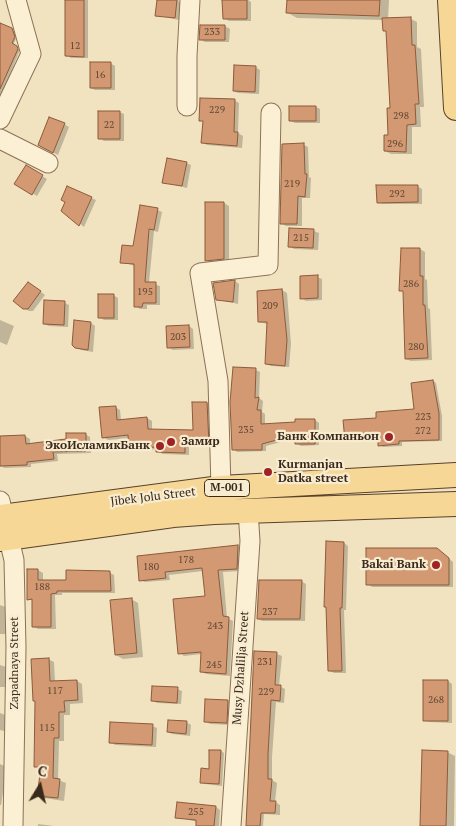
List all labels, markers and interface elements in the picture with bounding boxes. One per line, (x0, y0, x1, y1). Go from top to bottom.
house number: 233 (204, 26, 220, 38)
house number: 12 (70, 40, 80, 52)
house number: 16 (95, 69, 105, 81)
house number: 229 (209, 104, 225, 116)
house number: 298 (393, 110, 409, 122)
house number: 22 (104, 119, 114, 131)
house number: 296 (387, 138, 403, 150)
house number: 219 (284, 178, 300, 190)
house number: 292 (389, 188, 405, 200)
house number: 215 (293, 232, 309, 244)
house number: 286 (403, 278, 419, 290)
house number: 195 (137, 286, 153, 298)
house number: 209 (262, 300, 278, 312)
house number: 203 (170, 331, 186, 343)
house number: 280 (408, 341, 424, 353)
house number: 223 (415, 411, 431, 423)
house number: 235 (238, 424, 254, 436)
house number: 272 (415, 425, 431, 437)
place label: Банк Компаньон (277, 430, 379, 444)
marker: Банк Компаньон (383, 431, 395, 443)
place label: Замир (181, 435, 220, 449)
marker: Замир (165, 436, 177, 448)
place label: ЭкоИсламикБанк (45, 439, 150, 453)
marker: ЭкоИсламикБанк (154, 440, 166, 452)
place label: Kurmanjan Datka street (278, 458, 348, 486)
marker: Kurmanjan Datka street (262, 466, 274, 478)
road number: М-001 (204, 479, 250, 496)
street label: Jibek Jolu Street (110, 485, 196, 509)
house number: 178 (178, 554, 194, 566)
place label: Bakai Bank (361, 558, 426, 572)
marker: Bakai Bank (430, 559, 442, 571)
house number: 180 (143, 561, 159, 573)
house number: 188 (34, 581, 50, 593)
house number: 237 (262, 606, 278, 618)
street label: Musy Dzhalilja Street (230, 611, 252, 725)
street label: Zapadnaya Street (8, 616, 22, 710)
house number: 243 (207, 620, 223, 632)
house number: 231 (257, 656, 273, 668)
house number: 245 (206, 659, 222, 671)
house number: 117 (47, 685, 63, 697)
house number: 229 (258, 686, 274, 698)
house number: 268 (428, 694, 444, 706)
house number: 115 (39, 722, 55, 734)
north arrow (15, 761, 65, 811)
text: С (36, 761, 48, 781)
house number: 255 (188, 806, 204, 818)

